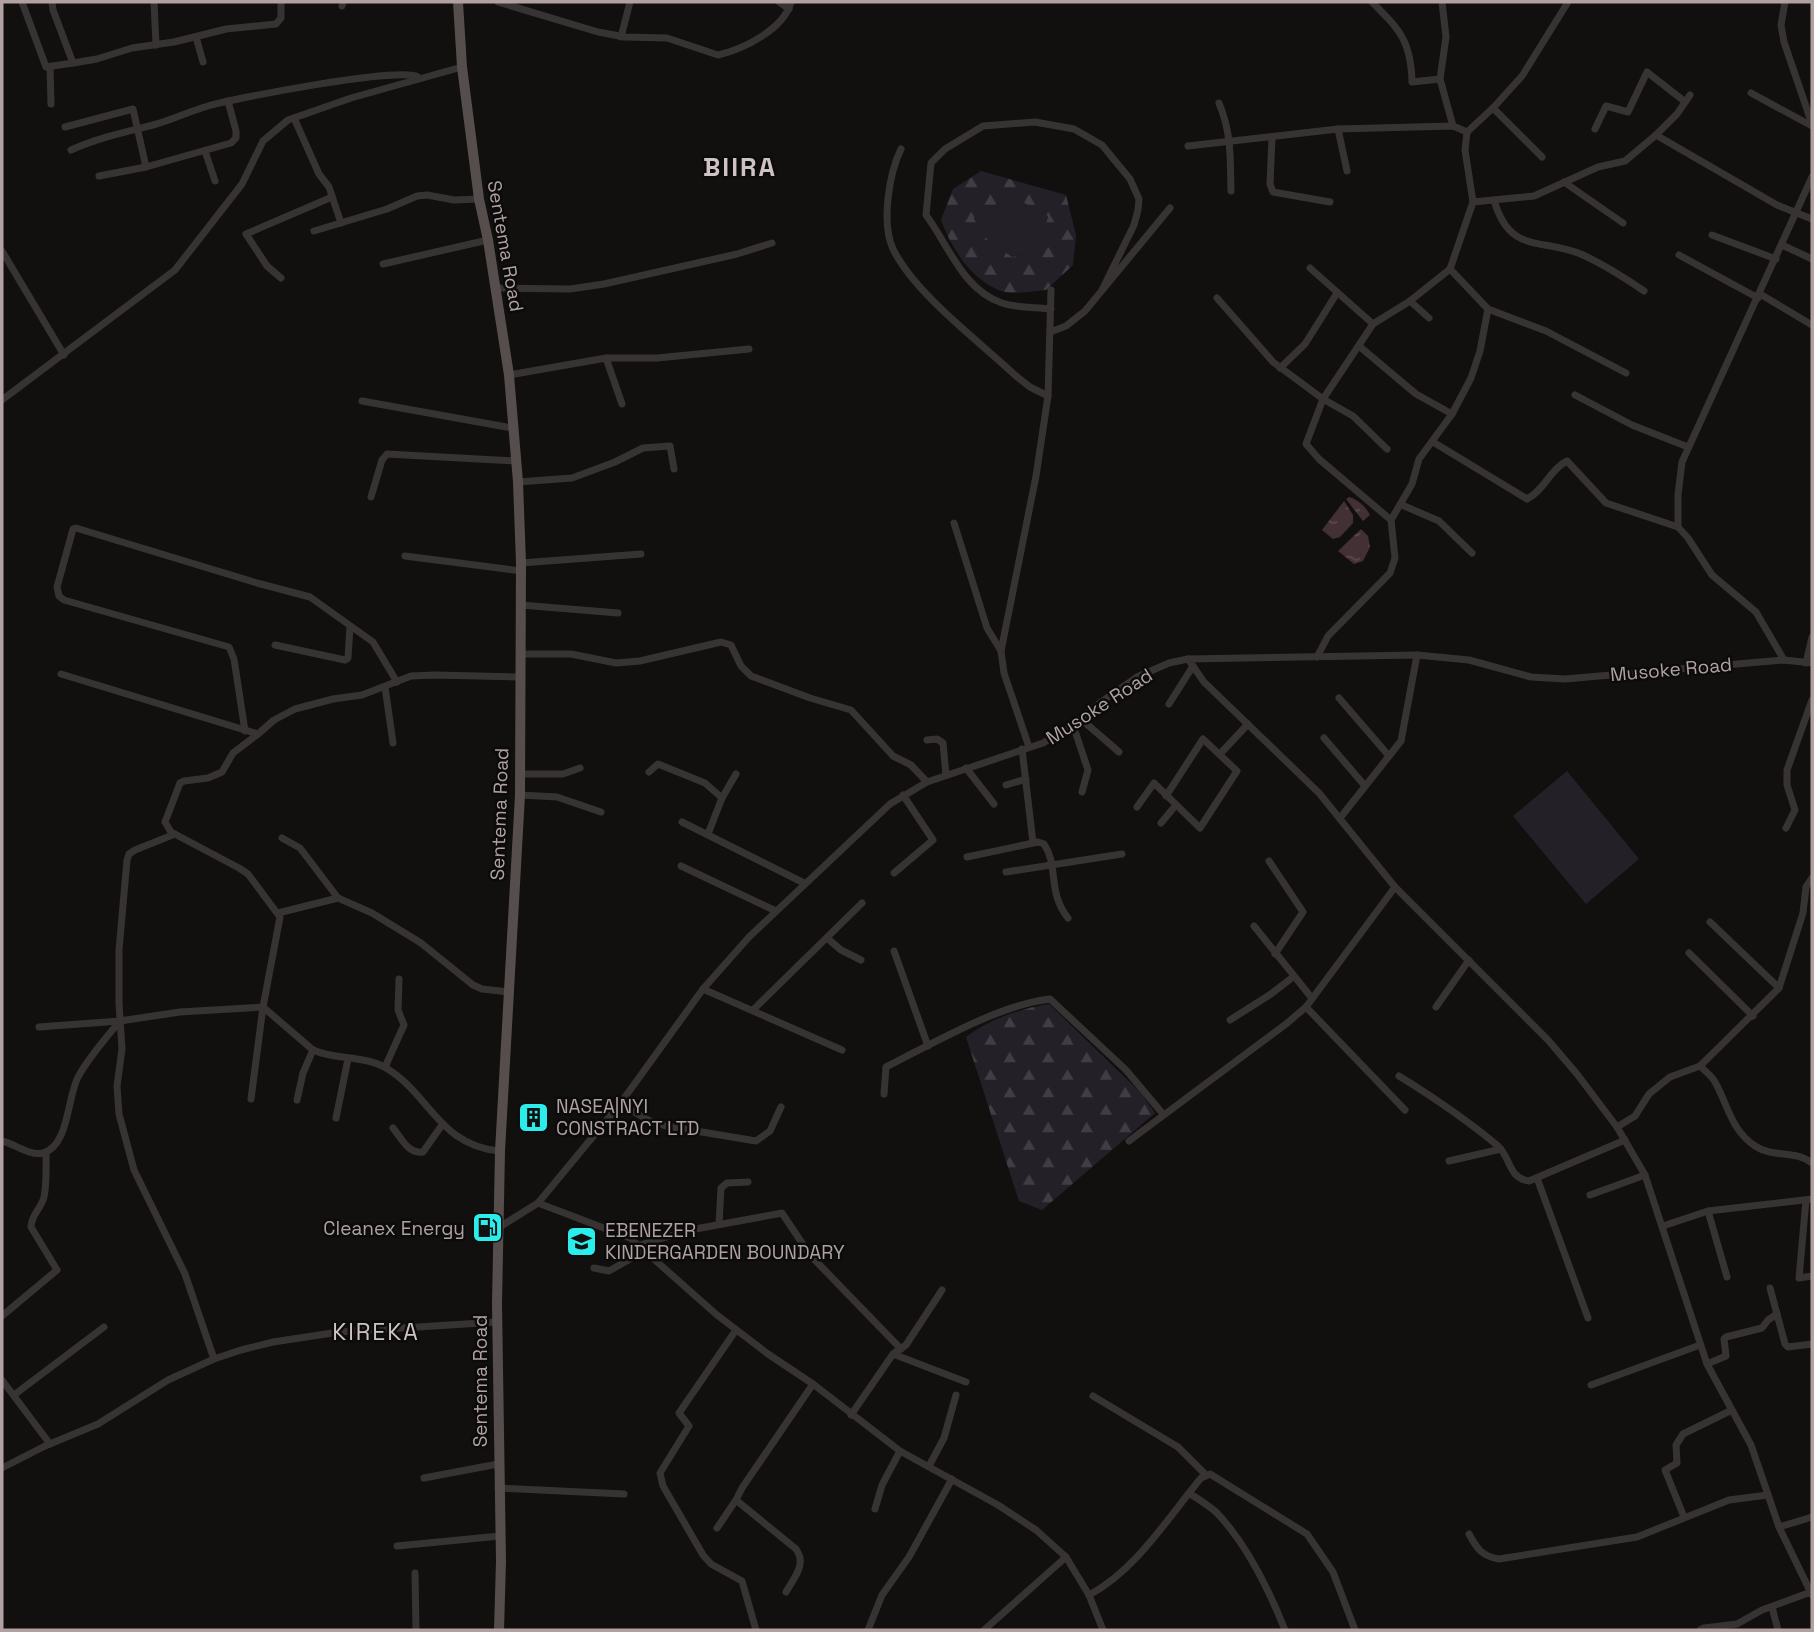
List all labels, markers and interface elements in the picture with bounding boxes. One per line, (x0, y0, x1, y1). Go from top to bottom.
district label: BIIRA (703, 150, 777, 184)
street label: Sentema Road (482, 179, 529, 314)
street label: Musoke Road (1609, 652, 1733, 687)
street label: Musoke Road (1041, 663, 1157, 750)
street label: Sentema Road (485, 747, 514, 881)
place label: NASEA|NYI CONSTRACT LTD (556, 1094, 699, 1141)
building icon: NASEA|NYI CONSTRACT LTD (516, 1100, 550, 1134)
fuel station icon: Cleanex Energy (471, 1211, 505, 1245)
place label: Cleanex Energy (323, 1216, 465, 1241)
place label: EBENEZER KINDERGARDEN BOUNDARY (605, 1218, 845, 1265)
school or university icon: EBENEZER KINDERGARDEN BOUNDARY (565, 1224, 599, 1258)
street label: Sentema Road (468, 1315, 493, 1447)
district label: KIREKA (332, 1317, 420, 1347)

